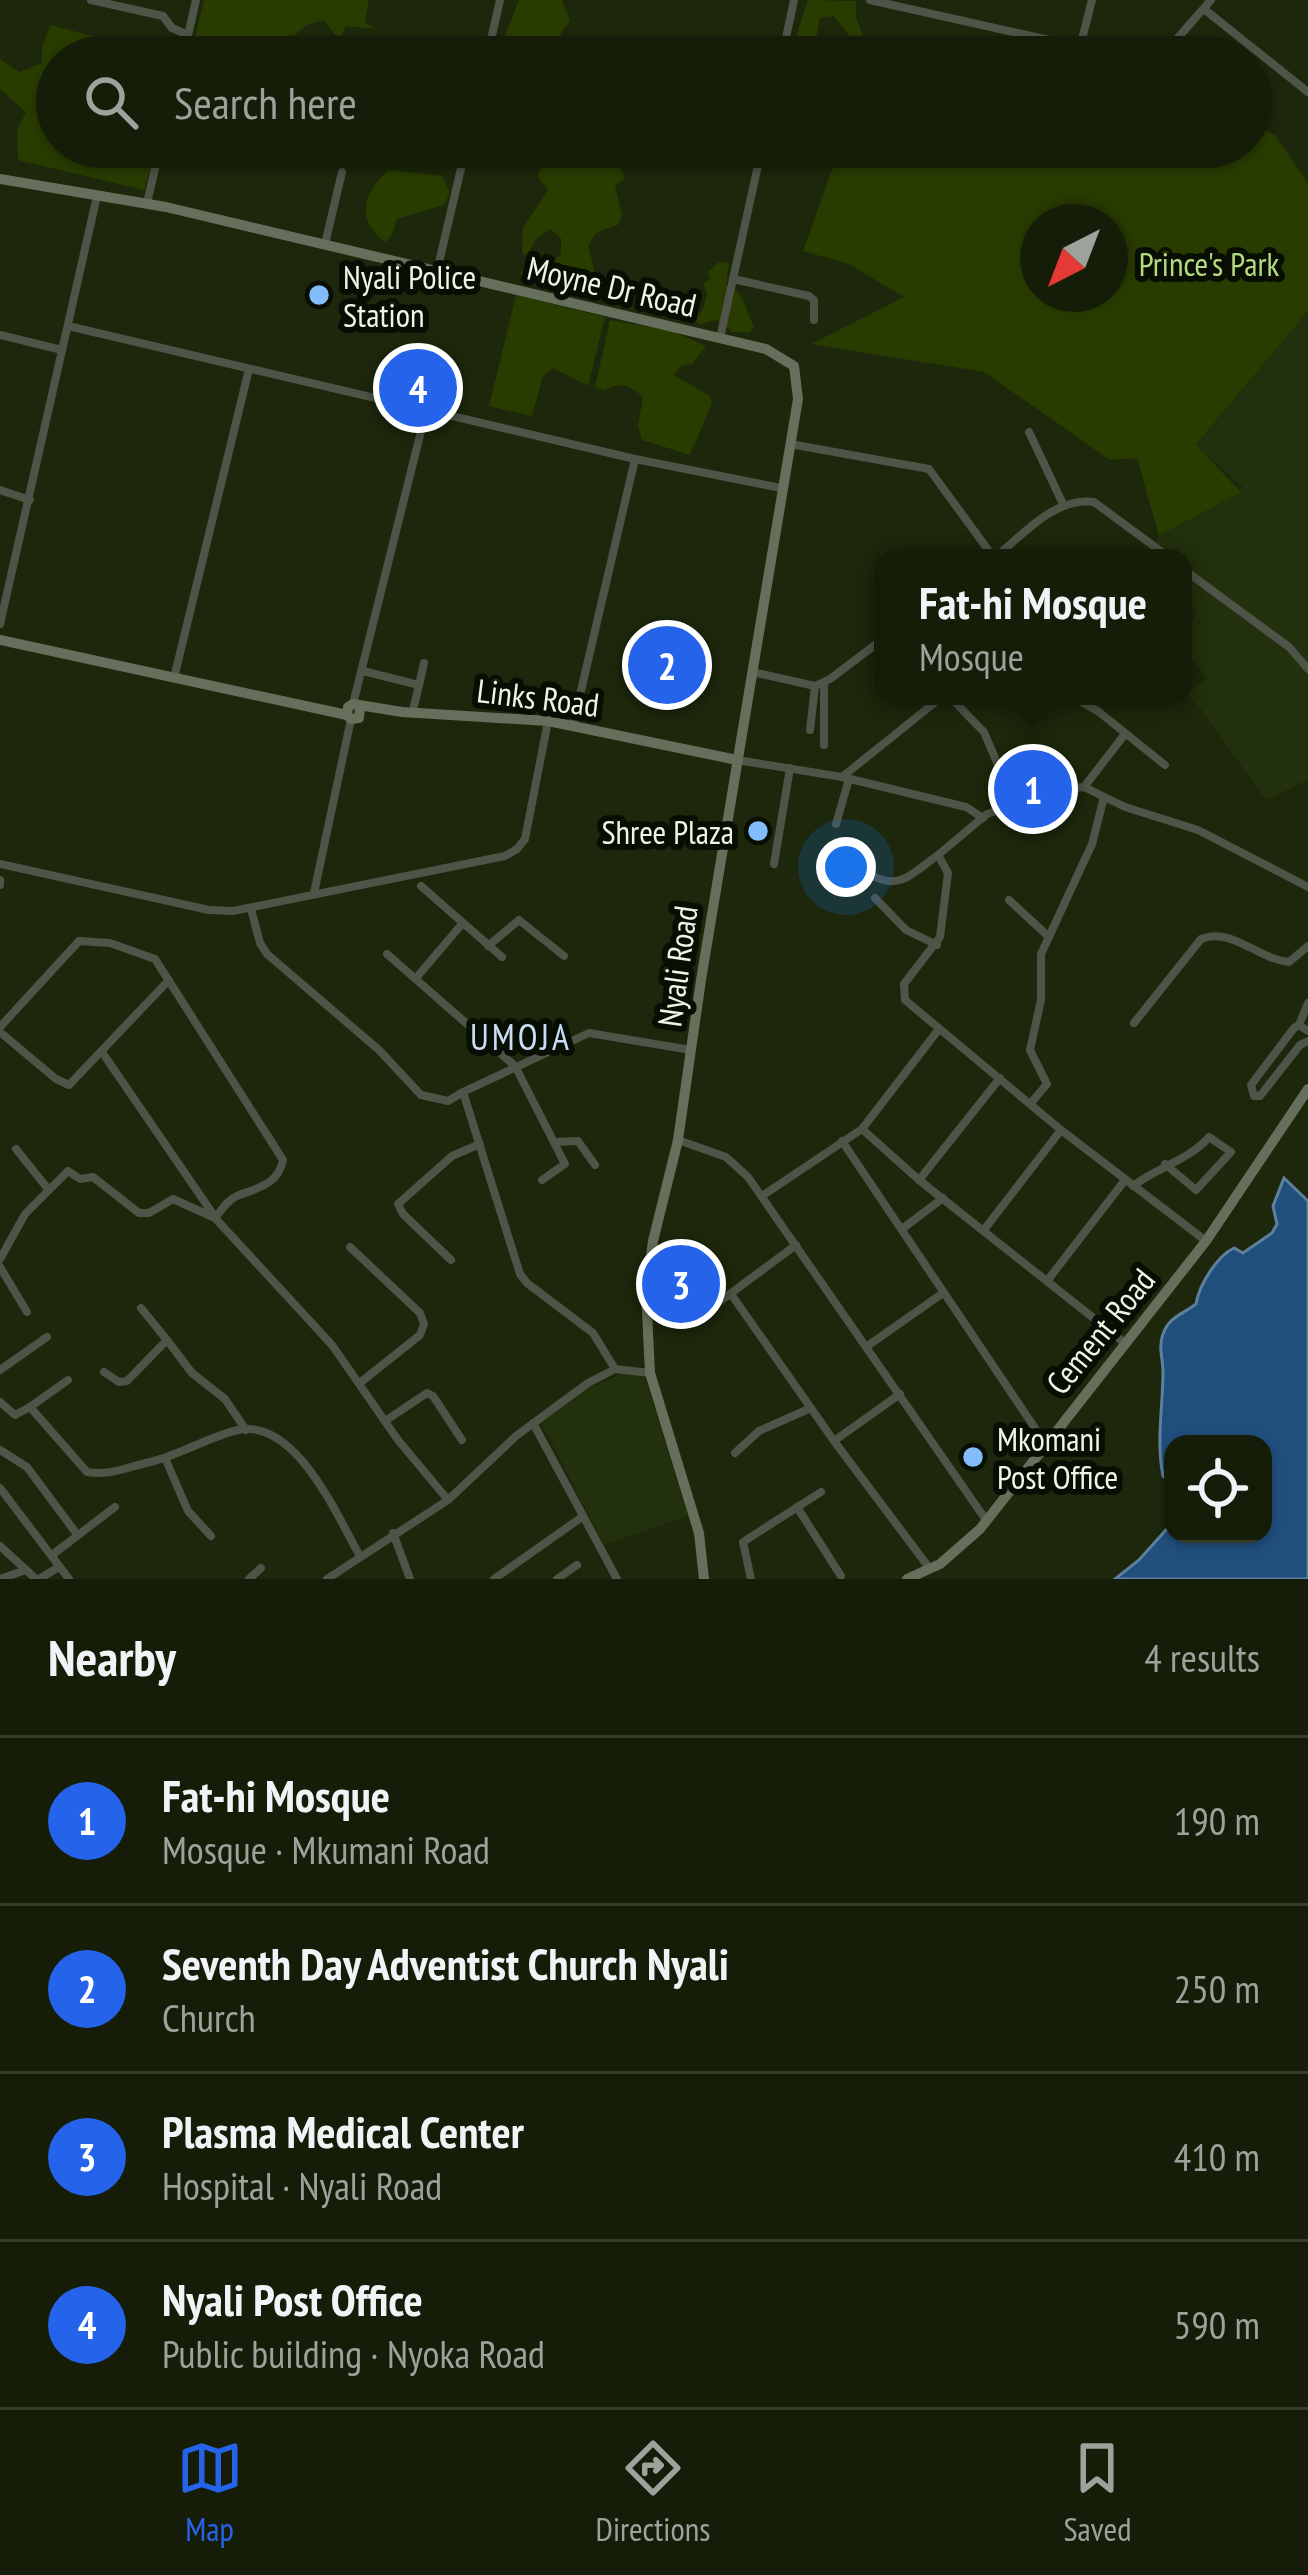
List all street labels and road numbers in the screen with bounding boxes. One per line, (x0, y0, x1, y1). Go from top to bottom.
street label: Moyne Dr Road (523, 246, 701, 326)
street label: Links Road (475, 668, 601, 726)
street label: Nyali Road (647, 903, 707, 1029)
street label: Cement Road (1036, 1259, 1164, 1403)

